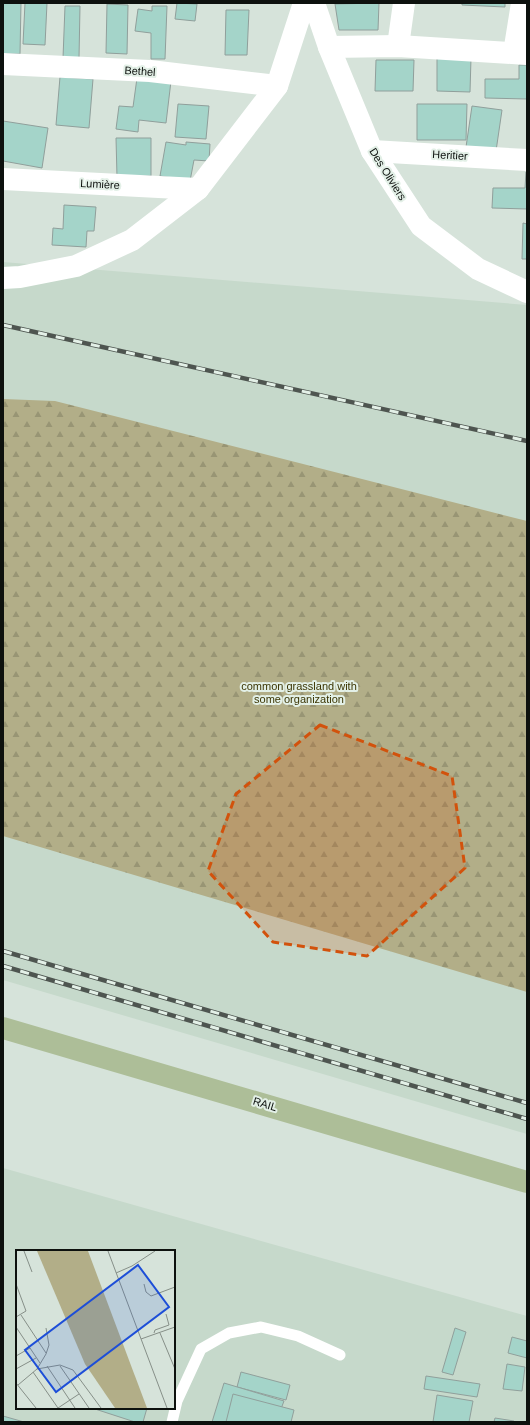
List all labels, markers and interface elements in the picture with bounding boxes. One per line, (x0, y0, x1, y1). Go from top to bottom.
street label: Bethel (124, 64, 156, 78)
street label: Des Oliviers (367, 146, 409, 203)
street label: Heritier (432, 148, 468, 162)
street label: Lumière (80, 177, 120, 191)
park label: common grassland with some organization (241, 680, 357, 705)
street label: RAIL (252, 1095, 278, 1113)
inset map (16, 1250, 175, 1409)

